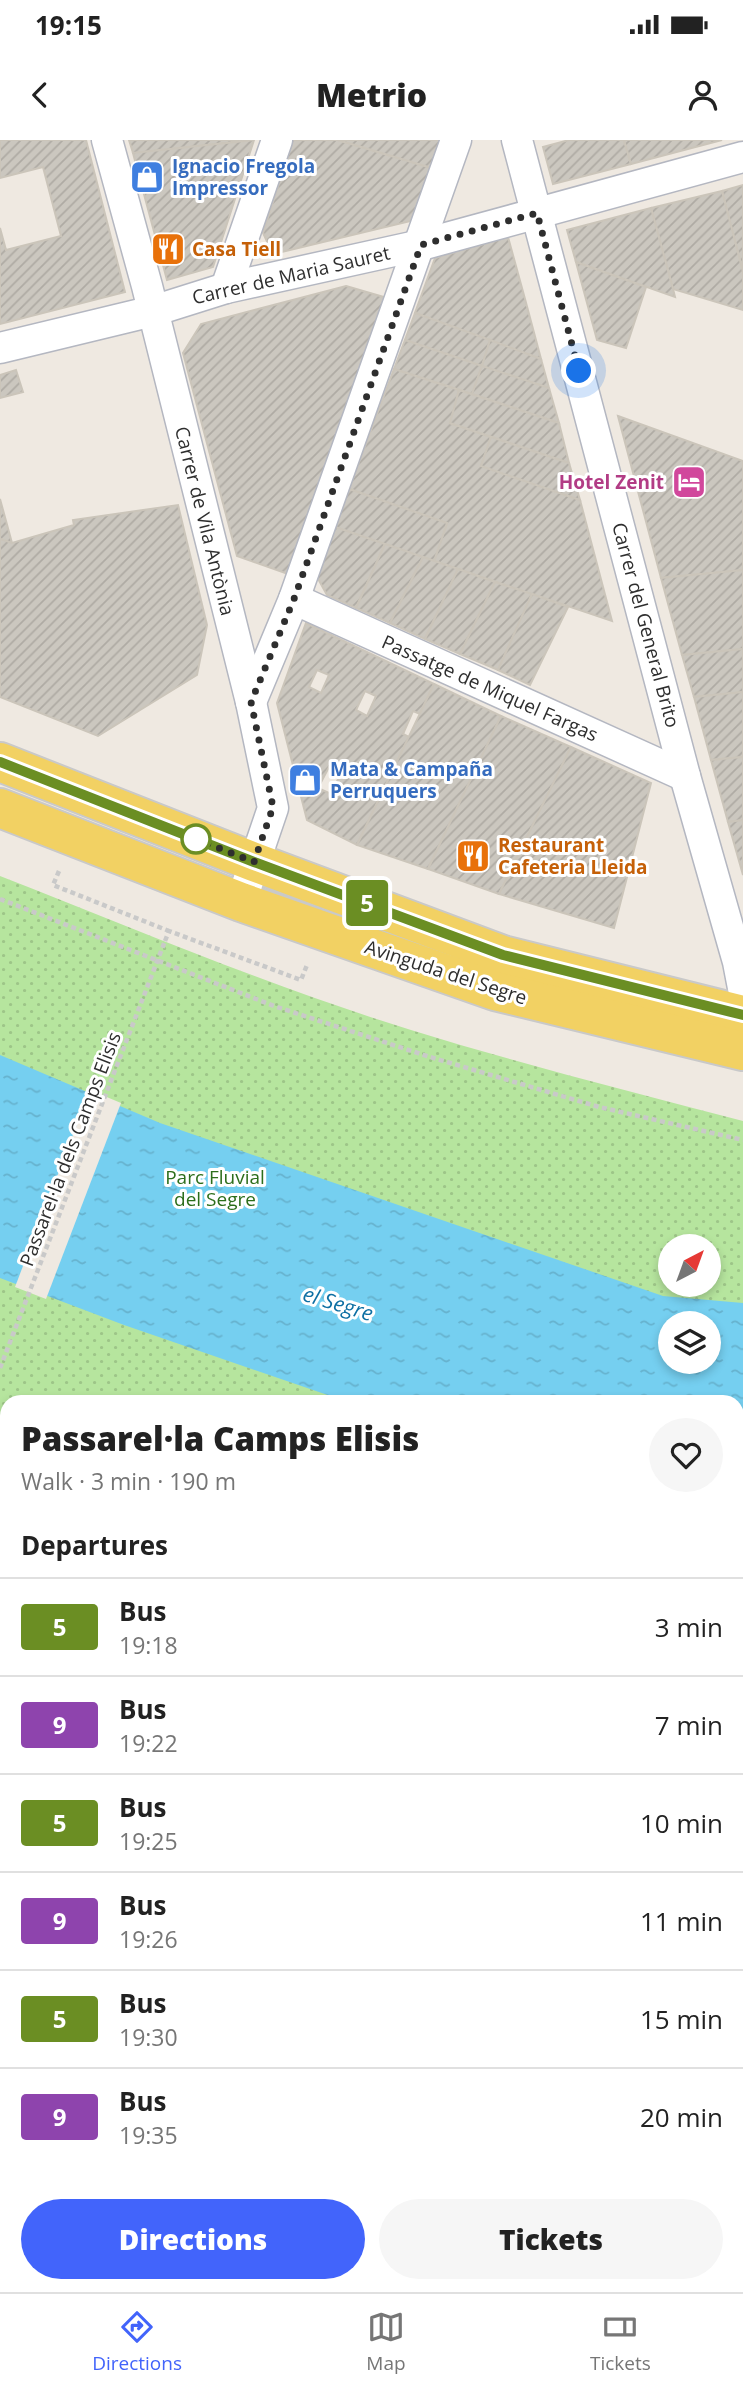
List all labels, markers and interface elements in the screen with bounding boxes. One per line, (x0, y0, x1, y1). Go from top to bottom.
text: 19:15 (35, 7, 102, 43)
text: Metrio (316, 73, 427, 116)
icon: back (21, 76, 59, 114)
icon: person (684, 76, 722, 114)
place label: Ignacio Fregola Impressor (172, 153, 315, 201)
shop icon: Ignacio Fregola Impressor (128, 158, 166, 196)
restaurant icon: Casa Tiell (149, 230, 187, 268)
place label: Casa Tiell (192, 236, 281, 262)
street label: Carrer de Maria Sauret (190, 240, 393, 310)
your location (561, 353, 596, 388)
street label: Carrer de Vila Antònia (169, 424, 241, 618)
hotel icon: Hotel Zenit (670, 463, 708, 501)
place label: Hotel Zenit (559, 469, 664, 495)
street label: Carrer del General Brito (606, 520, 686, 730)
street label: Passatge de Miquel Fargas (378, 628, 602, 748)
place label: Mata & Campaña Perruquers (330, 756, 493, 804)
shop icon: Mata & Campaña Perruquers (286, 761, 324, 799)
unlabelled marker (181, 824, 211, 854)
place label: Restaurant Cafeteria Lleida (498, 832, 648, 880)
restaurant icon: Restaurant Cafeteria Lleida (454, 837, 492, 875)
line badge: 5 (344, 880, 390, 926)
text: 5 (360, 886, 374, 919)
street label: Avinguda del Segre (362, 934, 530, 1010)
street label: Passarel·la dels Camps Elisis (13, 1028, 127, 1270)
park label: Parc Fluvial del Segre (165, 1164, 265, 1212)
north arrow (658, 1234, 721, 1297)
map controls (658, 1234, 721, 1374)
water label: el Segre (300, 1279, 377, 1327)
button: layers (658, 1311, 721, 1374)
text: Passarel·la Camps Elisis (21, 1416, 419, 1461)
button: heart (649, 1418, 723, 1492)
text: Walk · 3 min · 190 m (21, 1465, 236, 1497)
text: Departures (21, 1527, 168, 1563)
text: Bus (119, 1593, 166, 1629)
text: 3 min (655, 1609, 723, 1645)
text: 5 (53, 1610, 66, 1643)
text: 19:18 (119, 1629, 178, 1661)
text: Bus (119, 1691, 166, 1727)
text: 7 min (655, 1707, 723, 1743)
text: 9 (53, 1708, 66, 1741)
text: 19:22 (119, 1727, 178, 1759)
text: Bus (119, 1789, 166, 1825)
text: 10 min (640, 1805, 723, 1841)
text: 5 (53, 1806, 66, 1839)
text: 19:25 (119, 1825, 178, 1857)
text: Bus (119, 1887, 166, 1923)
text: 11 min (640, 1903, 723, 1939)
text: 9 (53, 1904, 66, 1937)
text: 19:26 (119, 1923, 178, 1955)
text: Bus (119, 1985, 166, 2021)
text: 15 min (640, 2001, 723, 2037)
text: 5 (53, 2002, 66, 2035)
text: 19:30 (119, 2021, 178, 2053)
text: Bus (119, 2083, 166, 2119)
text: 20 min (640, 2099, 723, 2135)
text: 9 (53, 2100, 66, 2133)
text: 19:35 (119, 2119, 178, 2151)
button: Directions (21, 2199, 365, 2279)
button: Tickets (379, 2199, 723, 2279)
tab: Directions (92, 2308, 182, 2376)
tab: Map (366, 2308, 406, 2376)
tab: Tickets (590, 2308, 651, 2376)

